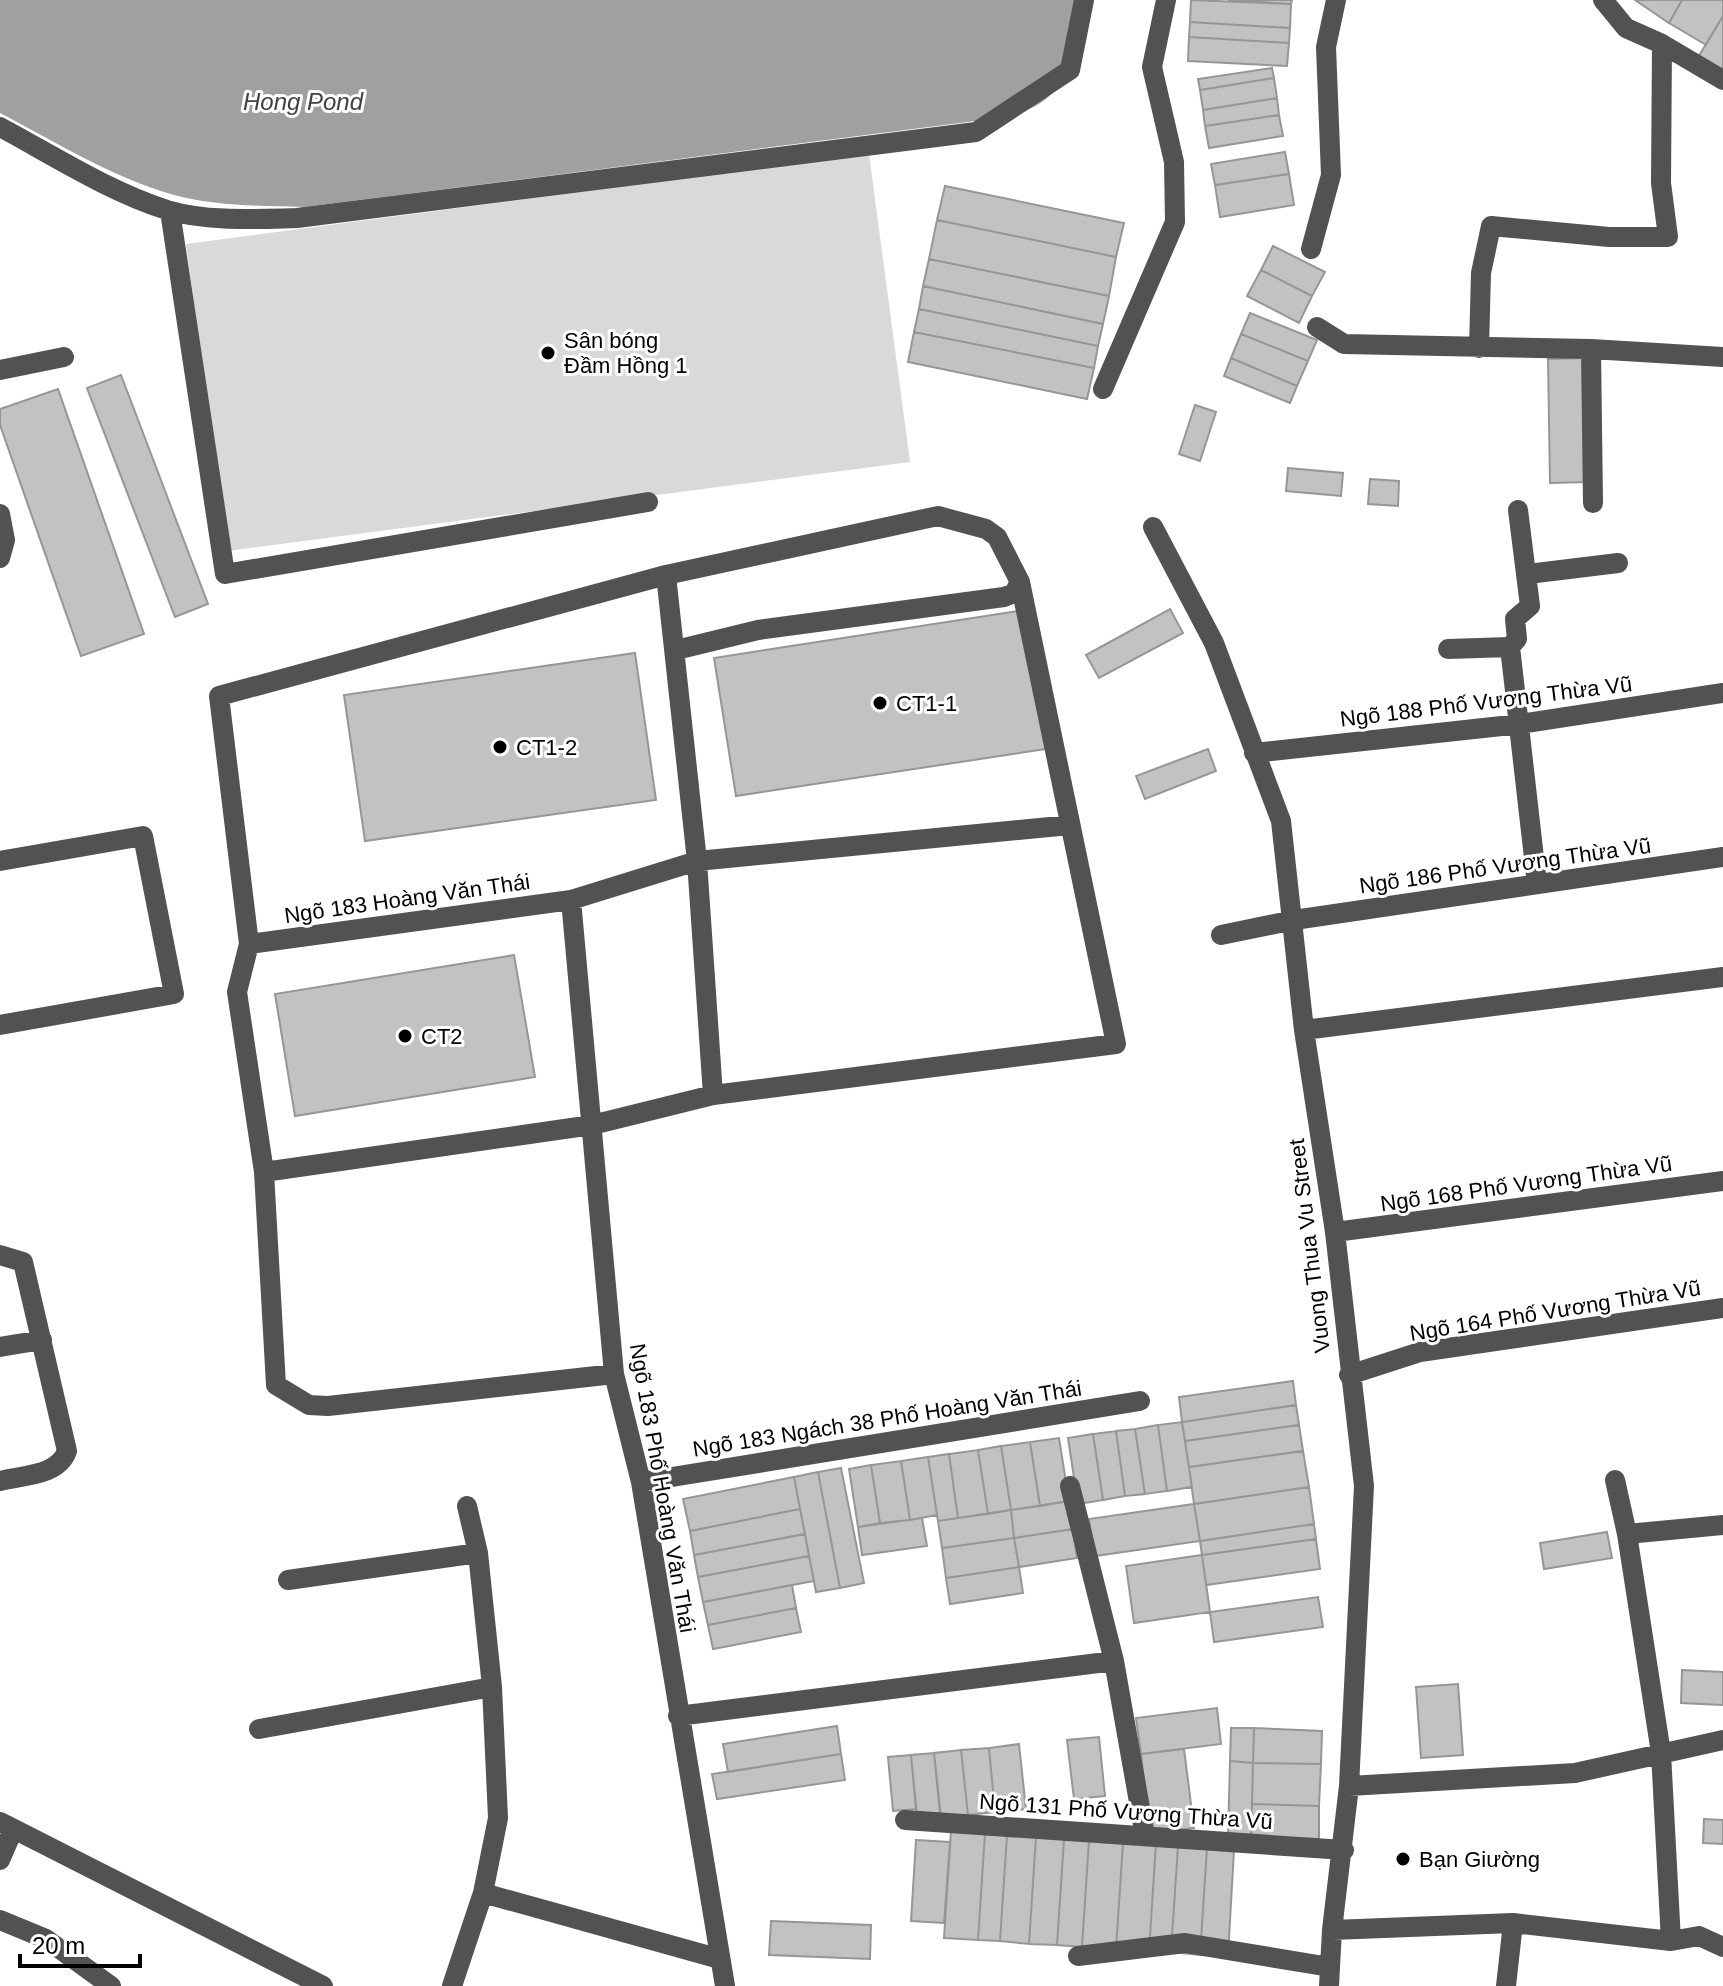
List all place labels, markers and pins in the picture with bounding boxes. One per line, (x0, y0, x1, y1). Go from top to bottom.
place label: Sân bóng Đầm Hồng 1 (564, 328, 688, 378)
marker: Sân bóng Đầm Hồng 1 (539, 344, 557, 362)
place label: CT1-1 (896, 691, 957, 716)
marker: CT1-1 (871, 694, 889, 712)
place label: CT1-2 (516, 735, 577, 760)
marker: CT1-2 (491, 738, 509, 756)
place label: CT2 (421, 1024, 463, 1049)
marker: CT2 (396, 1027, 414, 1045)
place label: Bạn Giường (1419, 1847, 1540, 1872)
marker: Bạn Giường (1394, 1850, 1412, 1868)

